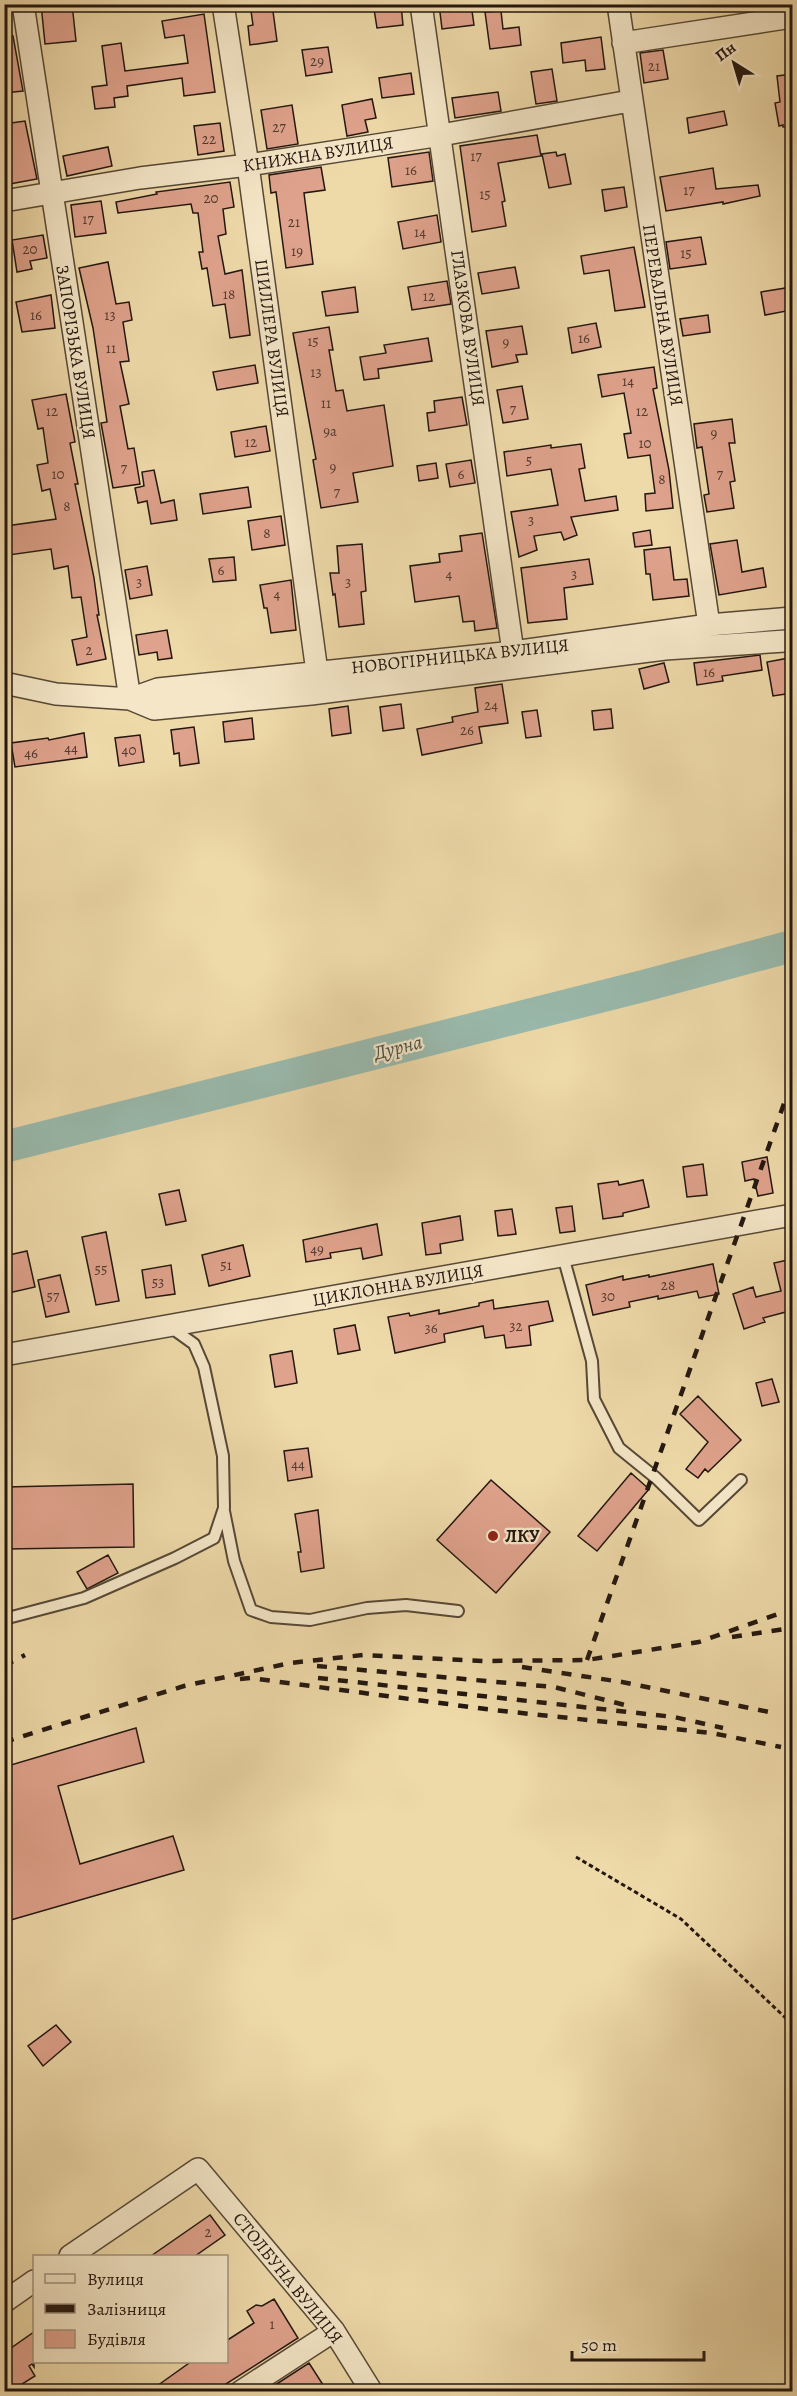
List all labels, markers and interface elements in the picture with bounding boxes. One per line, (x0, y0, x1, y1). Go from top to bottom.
north arrow (704, 33, 764, 93)
text: Пн (711, 37, 741, 67)
house number: 29 (310, 51, 324, 71)
house number: 21 (648, 56, 660, 76)
house number: 27 (272, 117, 286, 137)
house number: 22 (202, 129, 216, 149)
street label: КНИЖНА ВУЛИЦЯ (241, 130, 395, 178)
house number: 17 (470, 146, 482, 166)
house number: 16 (405, 160, 417, 180)
house number: 17 (683, 180, 695, 200)
house number: 15 (479, 184, 491, 204)
house number: 20 (203, 188, 219, 208)
house number: 17 (82, 209, 94, 229)
house number: 21 (288, 212, 300, 232)
house number: 14 (414, 222, 426, 242)
street label: ПЕРЕВАЛЬНА ВУЛИЦЯ (637, 222, 689, 408)
house number: 20 (22, 239, 38, 259)
house number: 19 (291, 241, 303, 261)
house number: 15 (680, 243, 692, 263)
street label: ГЛАЗКОВА ВУЛИЦЯ (445, 248, 491, 408)
street label: ШИЛЛЕРА ВУЛИЦЯ (249, 257, 295, 419)
street label: ЗАПОРІЗЬКА ВУЛИЦЯ (50, 263, 102, 441)
house number: 18 (223, 284, 235, 304)
house number: 12 (423, 286, 435, 306)
house number: 16 (30, 305, 42, 325)
house number: 13 (104, 305, 116, 325)
house number: 16 (578, 328, 590, 348)
house number: 15 (307, 331, 319, 351)
house number: 9 (503, 332, 510, 352)
house number: 11 (106, 338, 116, 358)
house number: 13 (310, 362, 322, 382)
house number: 14 (622, 371, 634, 391)
house number: 11 (321, 393, 331, 413)
house number: 7 (510, 399, 517, 419)
house number: 12 (46, 401, 58, 421)
house number: 12 (636, 401, 648, 421)
house number: 9а (323, 421, 337, 441)
house number: 9 (711, 423, 718, 443)
house number: 12 (245, 432, 257, 452)
house number: 10 (638, 433, 652, 453)
house number: 5 (526, 450, 532, 470)
house number: 9 (330, 457, 337, 477)
house number: 7 (121, 458, 128, 478)
house number: 10 (51, 464, 65, 484)
house number: 6 (458, 464, 465, 484)
house number: 7 (717, 464, 724, 484)
house number: 8 (658, 469, 666, 489)
house number: 7 (334, 482, 341, 502)
house number: 8 (63, 496, 71, 516)
house number: 3 (528, 510, 534, 530)
house number: 8 (263, 523, 271, 543)
house number: 6 (218, 560, 225, 580)
house number: 4 (446, 564, 453, 584)
house number: 3 (571, 564, 577, 584)
house number: 3 (136, 572, 142, 592)
house number: 3 (345, 572, 351, 592)
house number: 4 (274, 584, 281, 604)
street label: НОВОГІРНИЦЬКА ВУЛИЦЯ (350, 633, 570, 679)
house number: 2 (85, 640, 93, 660)
house number: 16 (703, 662, 715, 682)
house number: 24 (484, 695, 498, 715)
house number: 26 (460, 720, 474, 740)
house number: 44 (64, 738, 78, 758)
house number: 40 (122, 740, 136, 760)
house number: 46 (24, 743, 38, 763)
water label: Дурна (369, 1028, 425, 1067)
house number: 49 (310, 1239, 324, 1259)
house number: 51 (220, 1255, 232, 1275)
street label: ЦИКЛОННА ВУЛИЦЯ (311, 1258, 485, 1312)
house number: 55 (95, 1259, 107, 1279)
house number: 53 (152, 1272, 164, 1292)
house number: 28 (661, 1275, 675, 1295)
house number: 57 (47, 1286, 60, 1306)
house number: 30 (601, 1286, 615, 1306)
house number: 32 (509, 1316, 523, 1336)
house number: 36 (424, 1318, 438, 1338)
house number: 44 (291, 1454, 305, 1474)
place label: ЛКУ (505, 1524, 540, 1548)
marker: ЛКУ (486, 1529, 500, 1543)
street label: СТОЛБУНА ВУЛИЦЯ (227, 2207, 349, 2349)
house number: 2 (204, 2222, 212, 2242)
legend (33, 2255, 228, 2363)
text: Вулиця (87, 2267, 144, 2291)
text: Залізниця (87, 2297, 166, 2321)
house number: 1 (269, 2314, 275, 2334)
scale bar (572, 2324, 704, 2362)
text: Будівля (87, 2327, 146, 2351)
text: 50 m (581, 2333, 617, 2357)

